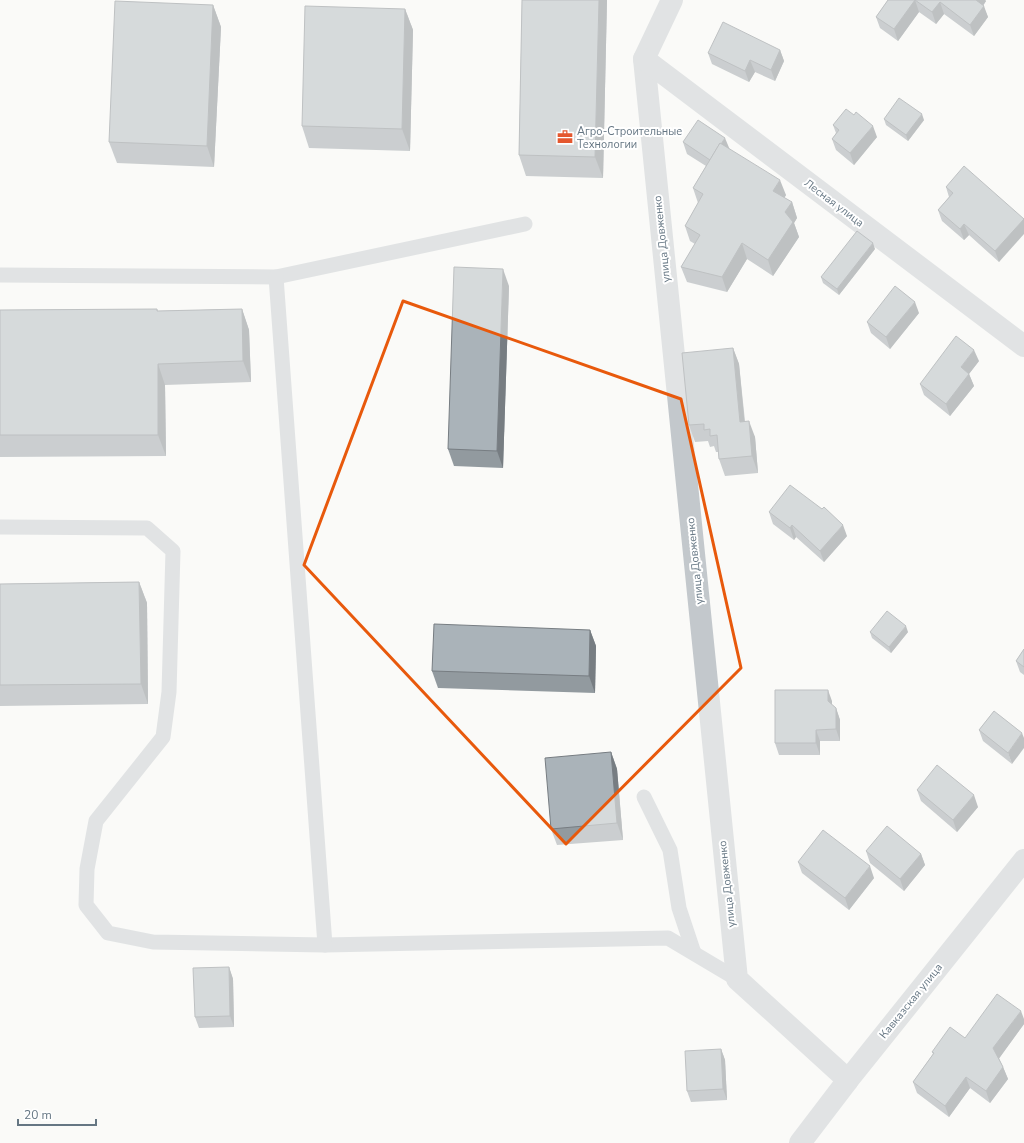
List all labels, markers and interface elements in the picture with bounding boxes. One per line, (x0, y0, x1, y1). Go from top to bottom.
place label: Агро-Строительные Технологии (577, 124, 682, 152)
office icon: Агро-Строительные Технологии (556, 128, 574, 146)
street label: Лесная улица (801, 176, 867, 230)
street label: улица Довженко (650, 195, 674, 283)
street label: улица Довженко (683, 517, 707, 605)
street label: улица Довженко (715, 840, 739, 928)
street label: Кавказская улица (876, 960, 946, 1042)
scale bar (18, 1101, 96, 1127)
text: 20 m (24, 1107, 52, 1123)

